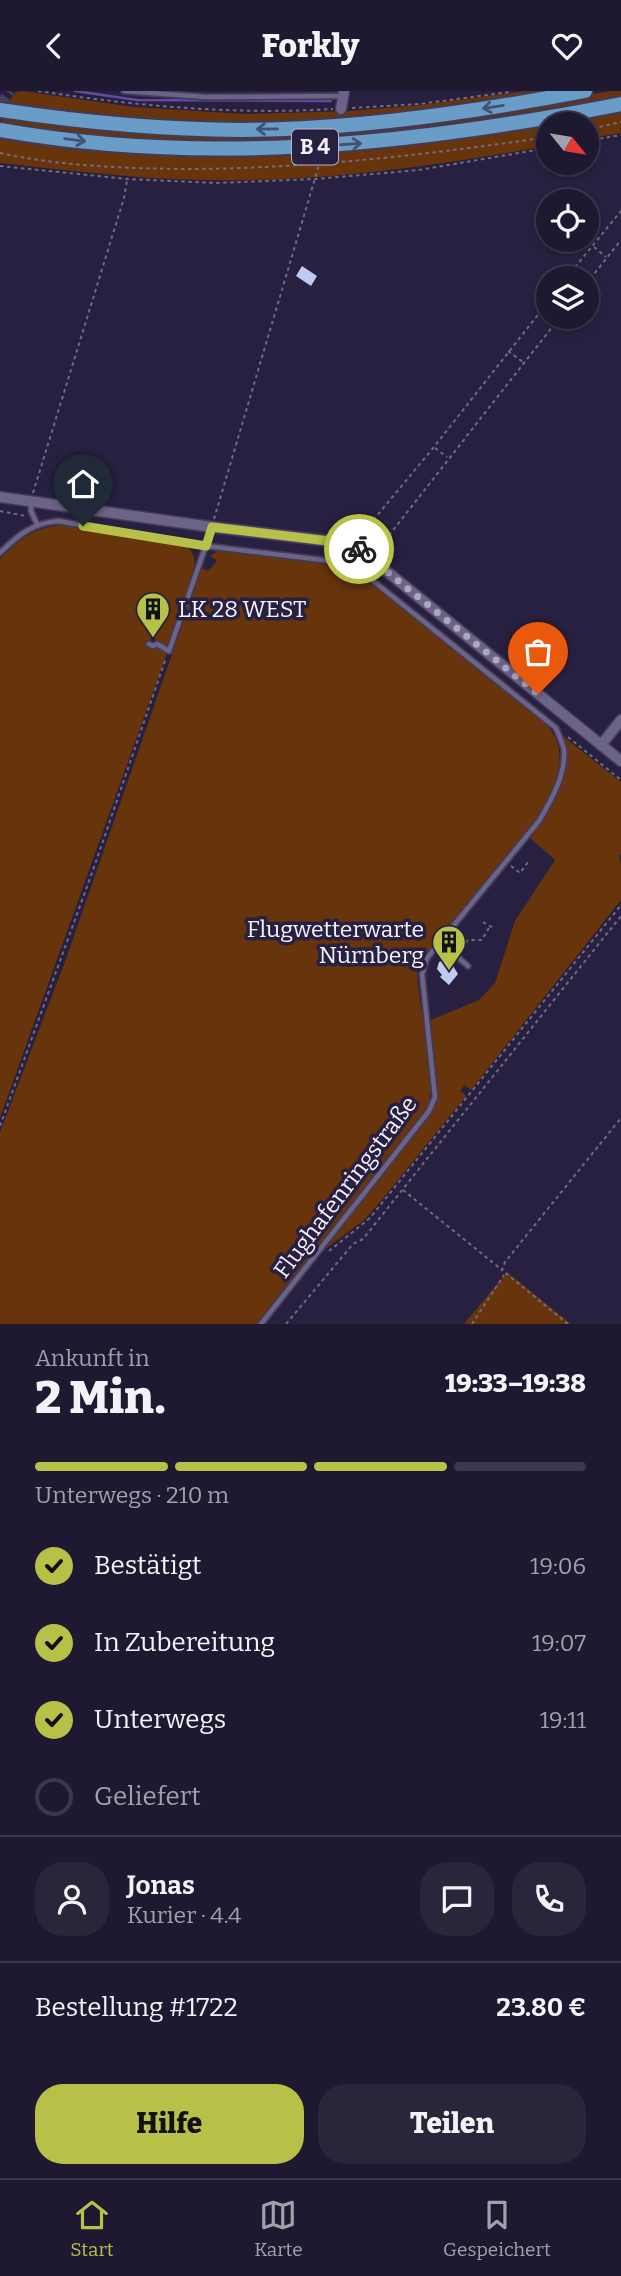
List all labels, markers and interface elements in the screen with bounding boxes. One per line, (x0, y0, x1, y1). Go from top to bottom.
icon: back (35, 27, 73, 65)
text: Forkly (262, 27, 359, 65)
icon: heart (548, 27, 586, 65)
one-way arrow (482, 101, 505, 114)
north arrow (536, 112, 598, 175)
map controls (536, 112, 599, 329)
one-way arrow (256, 123, 279, 136)
road number: B 4 (292, 129, 338, 165)
one-way arrow (63, 133, 86, 146)
one-way arrow (339, 137, 362, 150)
button: locate (536, 189, 599, 252)
button: layers (536, 266, 599, 329)
pin (53, 454, 113, 526)
icon: home (64, 465, 102, 503)
courier (324, 514, 394, 584)
icon: bike (340, 530, 378, 568)
building icon: LK 28 WEST (134, 590, 172, 639)
place label: LK 28 WEST (178, 595, 306, 623)
pin (508, 622, 568, 694)
icon: bag (519, 633, 557, 671)
place label: Flugwetterwarte Nürnberg (247, 915, 424, 969)
building icon: Flugwetterwarte Nürnberg (430, 923, 468, 972)
street label: Flughafenringstraße (267, 1091, 423, 1283)
text: Ankunft in (35, 1344, 150, 1372)
text: 19:33–19:38 (445, 1368, 586, 1399)
text: 2 Min. (35, 1370, 166, 1425)
text: Unterwegs · 210 m (35, 1481, 229, 1509)
icon: check (35, 1547, 73, 1585)
text: Bestätigt (94, 1550, 201, 1581)
text: 19:06 (530, 1552, 586, 1580)
icon: check (35, 1624, 73, 1662)
text: In Zubereitung (94, 1627, 275, 1658)
text: 19:07 (532, 1629, 586, 1657)
icon: check (35, 1701, 73, 1739)
text: Unterwegs (94, 1704, 226, 1735)
text: 19:11 (540, 1706, 586, 1734)
text: Geliefert (94, 1781, 201, 1812)
button: person (35, 1862, 109, 1936)
button: chat (420, 1862, 494, 1936)
button: phone (512, 1862, 586, 1936)
text: Jonas (127, 1870, 195, 1901)
text: Kurier · 4.4 (127, 1901, 241, 1929)
text: Bestellung #1722 (35, 1992, 238, 2023)
text: 23.80 € (496, 1992, 586, 2023)
button: Hilfe (35, 2084, 304, 2164)
button: Teilen (318, 2084, 586, 2164)
tab: Start (70, 2196, 114, 2261)
tab: Karte (254, 2196, 303, 2261)
tab: Gespeichert (443, 2196, 551, 2261)

